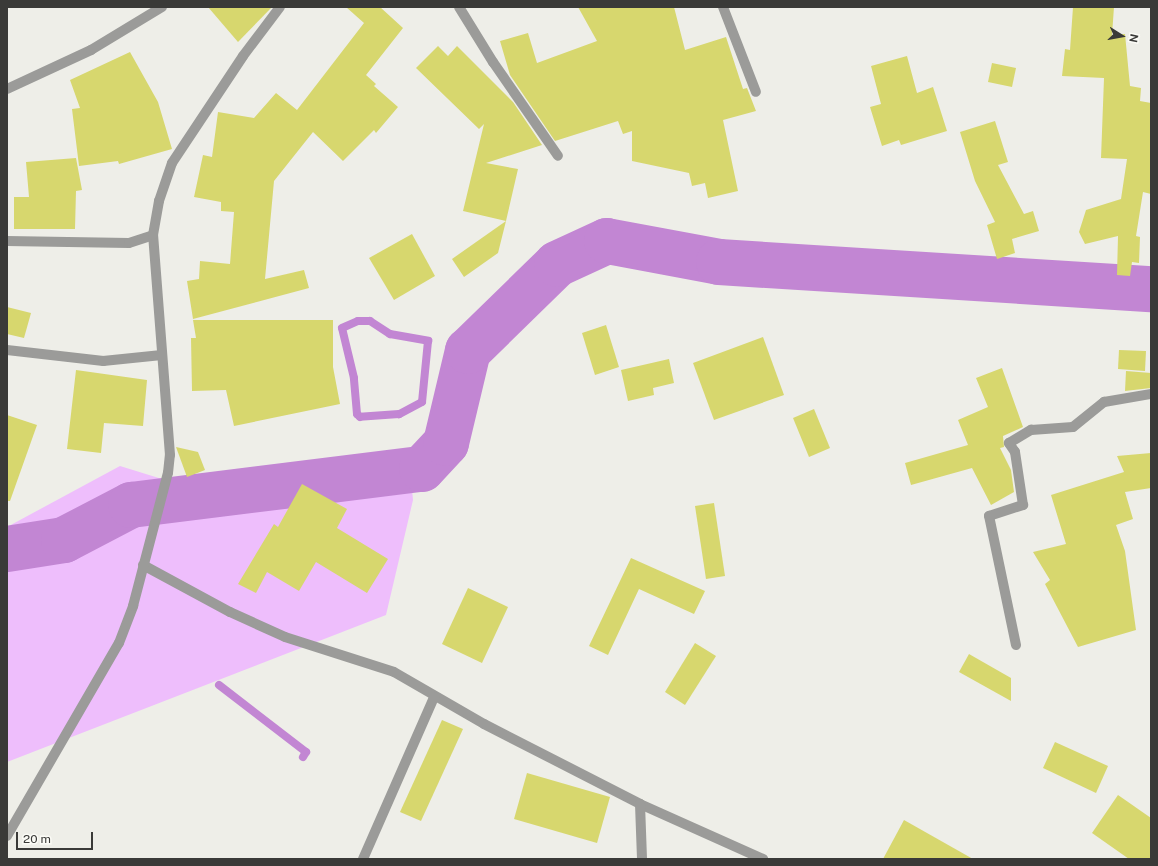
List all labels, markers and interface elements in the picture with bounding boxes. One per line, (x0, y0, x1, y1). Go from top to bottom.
north arrow (1102, 16, 1142, 56)
text: N (1127, 33, 1140, 44)
scale bar (18, 824, 95, 850)
text: 20 m (23, 832, 51, 846)

